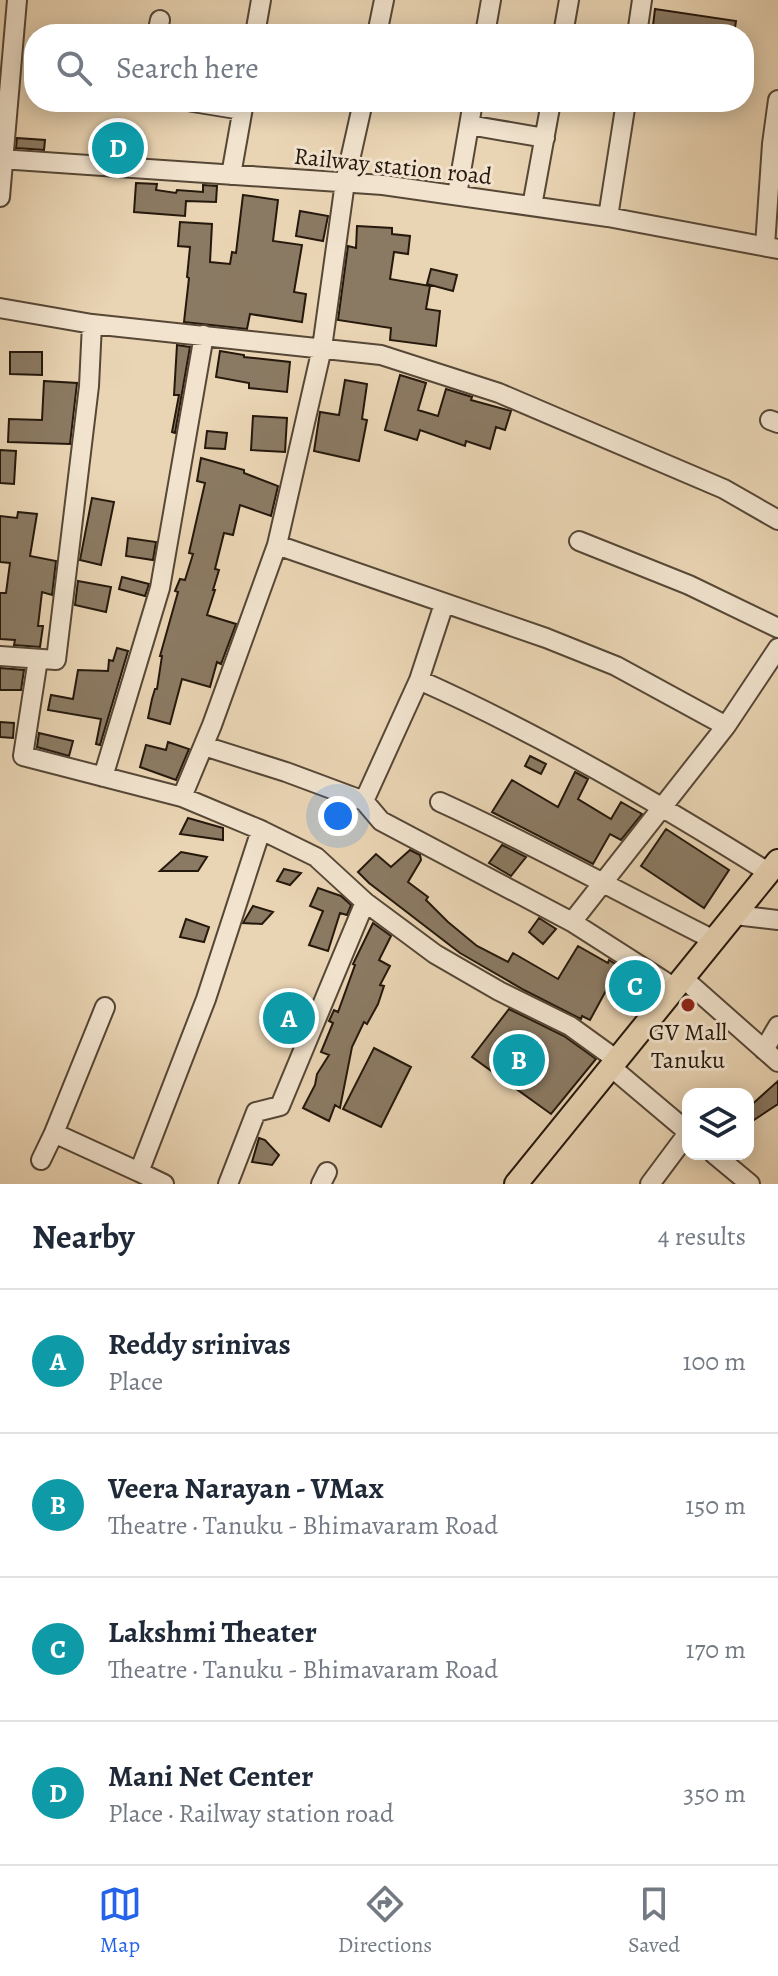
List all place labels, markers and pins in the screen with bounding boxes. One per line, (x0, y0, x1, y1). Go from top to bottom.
pin: D (92, 118, 144, 178)
pin: C (609, 956, 661, 1016)
pin: A (263, 988, 315, 1048)
marker: GV Mall Tanuku (679, 996, 697, 1014)
place label: GV Mall Tanuku (649, 1016, 727, 1076)
pin: B (493, 1030, 545, 1090)

